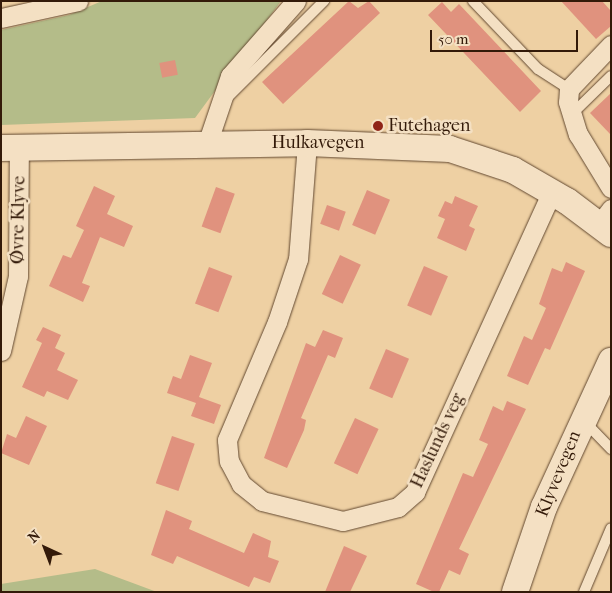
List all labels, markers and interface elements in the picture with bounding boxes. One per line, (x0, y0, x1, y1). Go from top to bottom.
scale bar (432, 20, 580, 52)
text: 50 m (438, 30, 468, 48)
place label: Futehagen (388, 115, 470, 137)
marker: Futehagen (372, 120, 384, 132)
street label: Hulkavegen (272, 132, 364, 154)
street label: Øvre Klyve (7, 176, 31, 264)
street label: Haslunds veg (407, 390, 469, 492)
street label: Klyvevegen (532, 428, 586, 520)
north arrow (20, 523, 70, 573)
text: N (25, 527, 44, 547)

